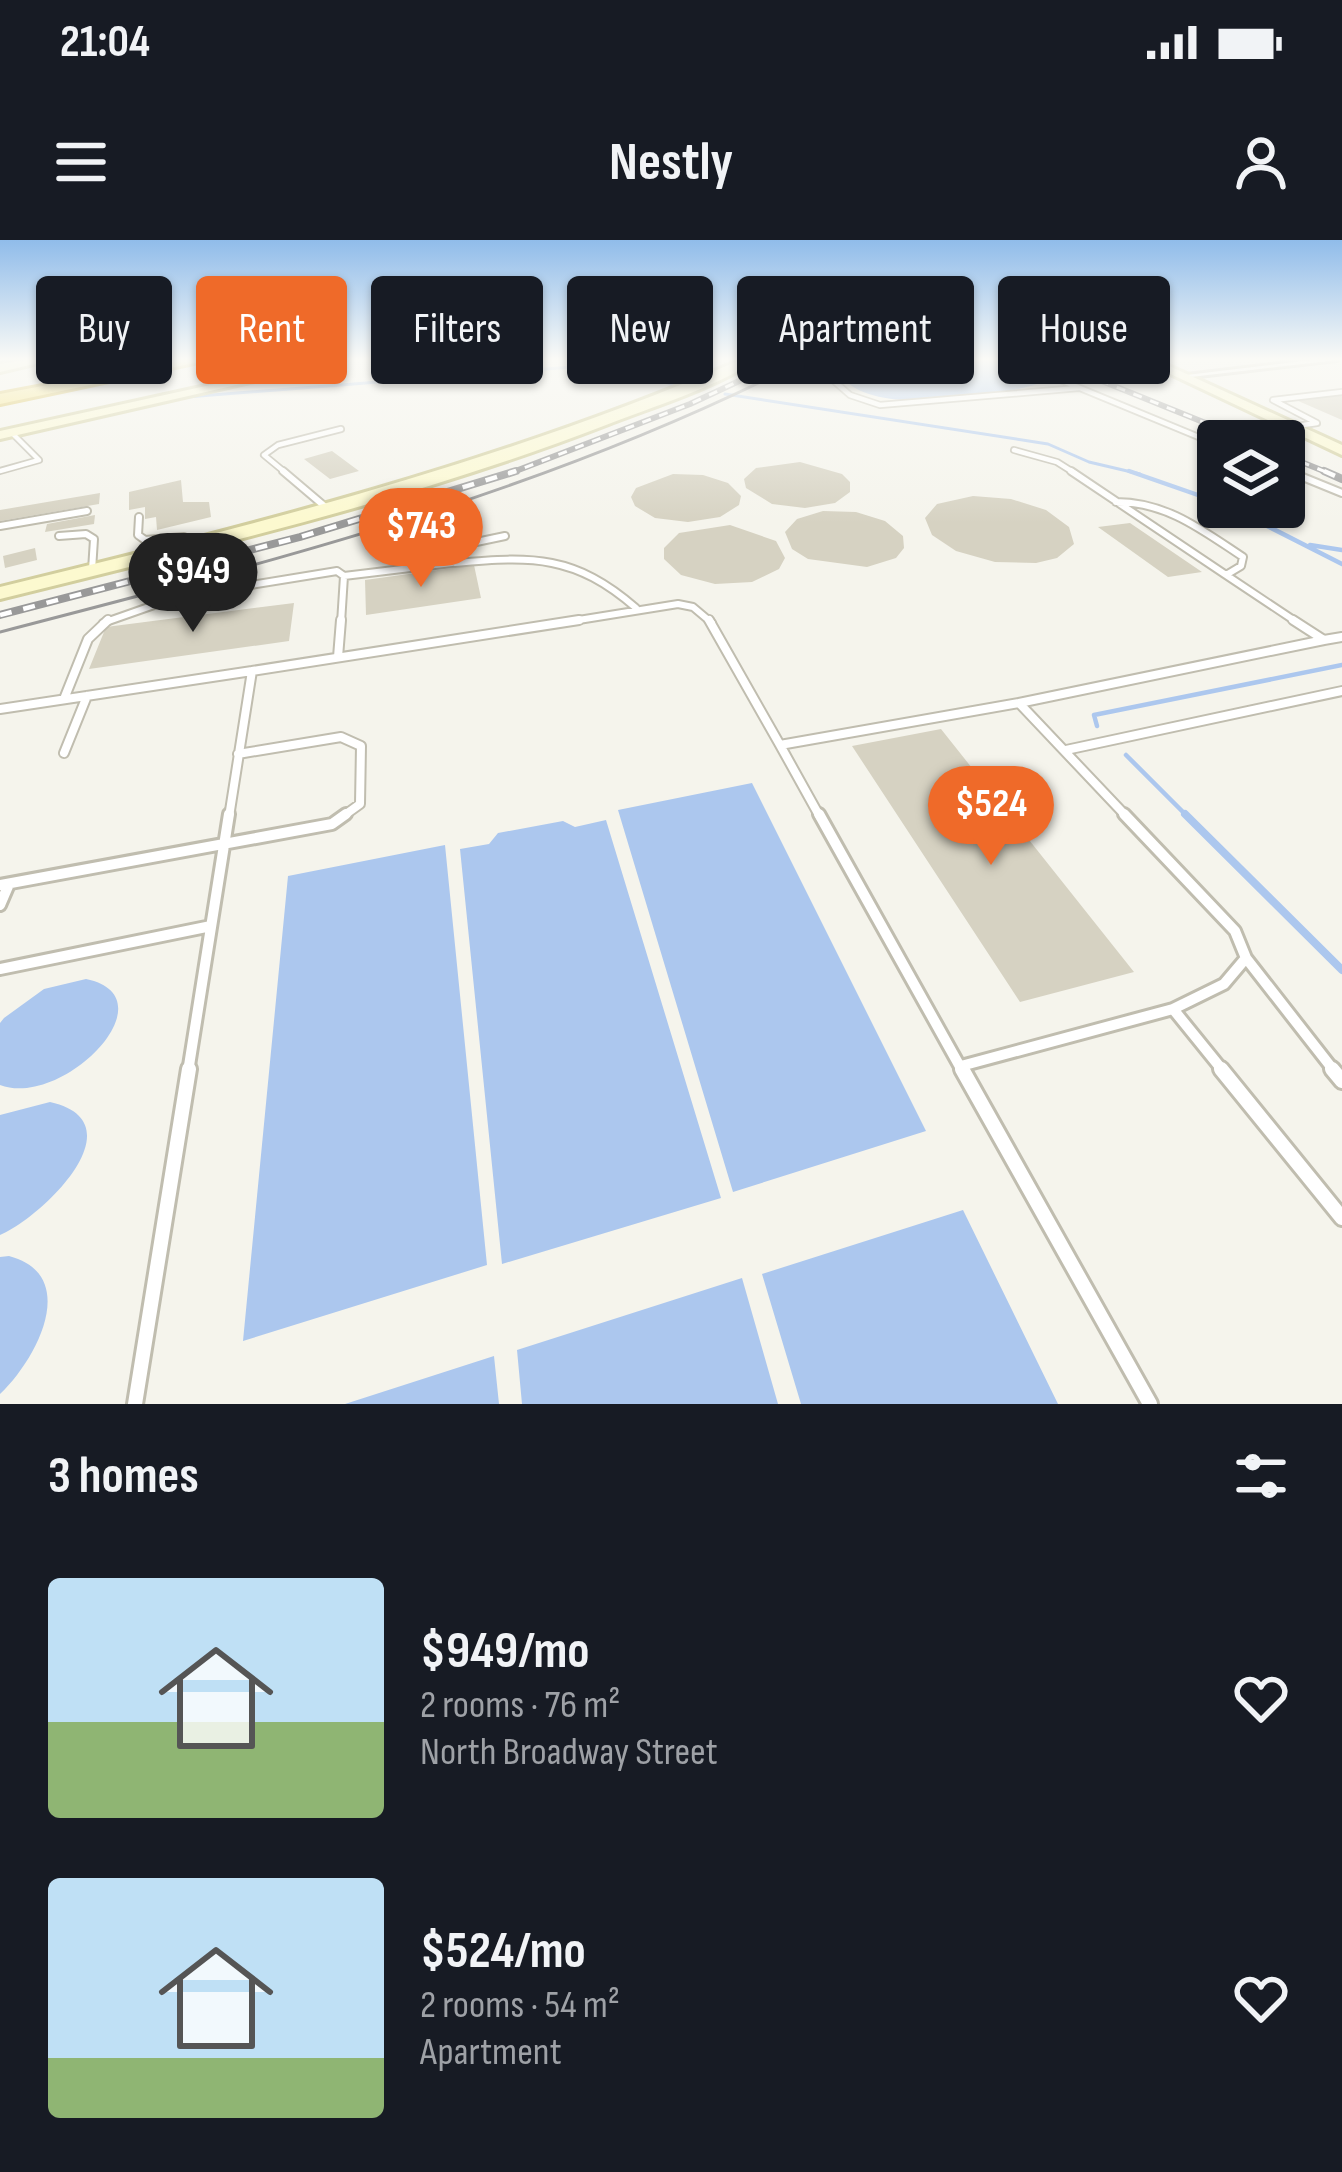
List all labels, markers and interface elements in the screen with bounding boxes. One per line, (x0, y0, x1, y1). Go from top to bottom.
text: 21:04 (60, 15, 150, 70)
icon: menu (48, 129, 114, 195)
icon: person (1228, 129, 1294, 195)
text: Nestly (609, 130, 733, 195)
chip: Buy (36, 276, 172, 384)
chip: Rent (196, 276, 347, 384)
chip: Filters (371, 276, 543, 384)
chip: New (567, 276, 713, 384)
chip: Apartment (737, 276, 974, 384)
chip: House (998, 276, 1170, 384)
map controls (1197, 420, 1305, 528)
button: layers (1197, 420, 1305, 528)
pin: $743 (350, 488, 492, 590)
text: $743 (386, 503, 456, 550)
pin: $949 (122, 533, 264, 635)
text: $949 (155, 548, 231, 595)
pin: $524 (920, 766, 1062, 868)
text: $524 (955, 781, 1027, 828)
icon: filters (1228, 1443, 1294, 1509)
text: 3 homes (48, 1446, 199, 1507)
text: $949/mo (420, 1621, 590, 1682)
icon: home (144, 1626, 288, 1770)
icon: heart (1228, 1665, 1294, 1731)
text: 2 rooms · 76 m² (420, 1682, 620, 1729)
text: North Broadway Street (420, 1729, 718, 1776)
text: $524/mo (420, 1921, 586, 1982)
icon: home (144, 1926, 288, 2070)
icon: heart (1228, 1965, 1294, 2031)
text: 2 rooms · 54 m² (420, 1982, 620, 2029)
text: Apartment (420, 2029, 562, 2076)

